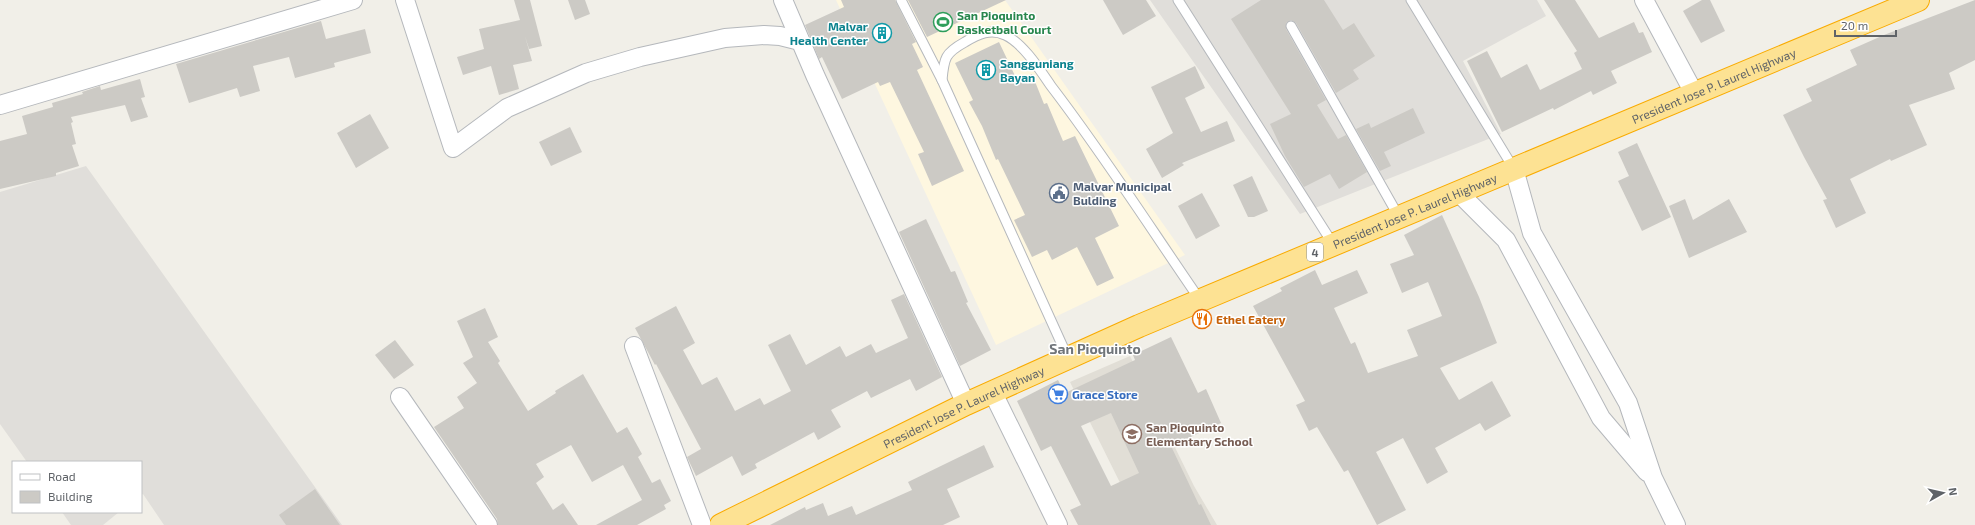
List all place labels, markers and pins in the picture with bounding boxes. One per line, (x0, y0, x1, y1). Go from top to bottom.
place label: San Pioquinto Basketball Court (957, 8, 1052, 36)
sports icon: San Pioquinto Basketball Court (932, 11, 954, 33)
place label: Malvar Health Center (790, 19, 868, 47)
building icon: Malvar Health Center (871, 22, 893, 44)
place label: Sangguniang Bayan (1000, 56, 1074, 85)
building icon: Sangguniang Bayan (975, 59, 997, 81)
place label: Malvar Municipal Bulding (1073, 179, 1172, 207)
public building icon: Malvar Municipal Bulding (1048, 182, 1070, 204)
restaurant icon: Ethel Eatery (1191, 308, 1213, 330)
place label: Ethel Eatery (1216, 312, 1286, 327)
supermarket icon: Grace Store (1047, 383, 1069, 405)
place label: Grace Store (1072, 387, 1138, 401)
place label: San Pioquinto Elementary School (1146, 420, 1253, 449)
school or university icon: San Pioquinto Elementary School (1121, 423, 1143, 445)

